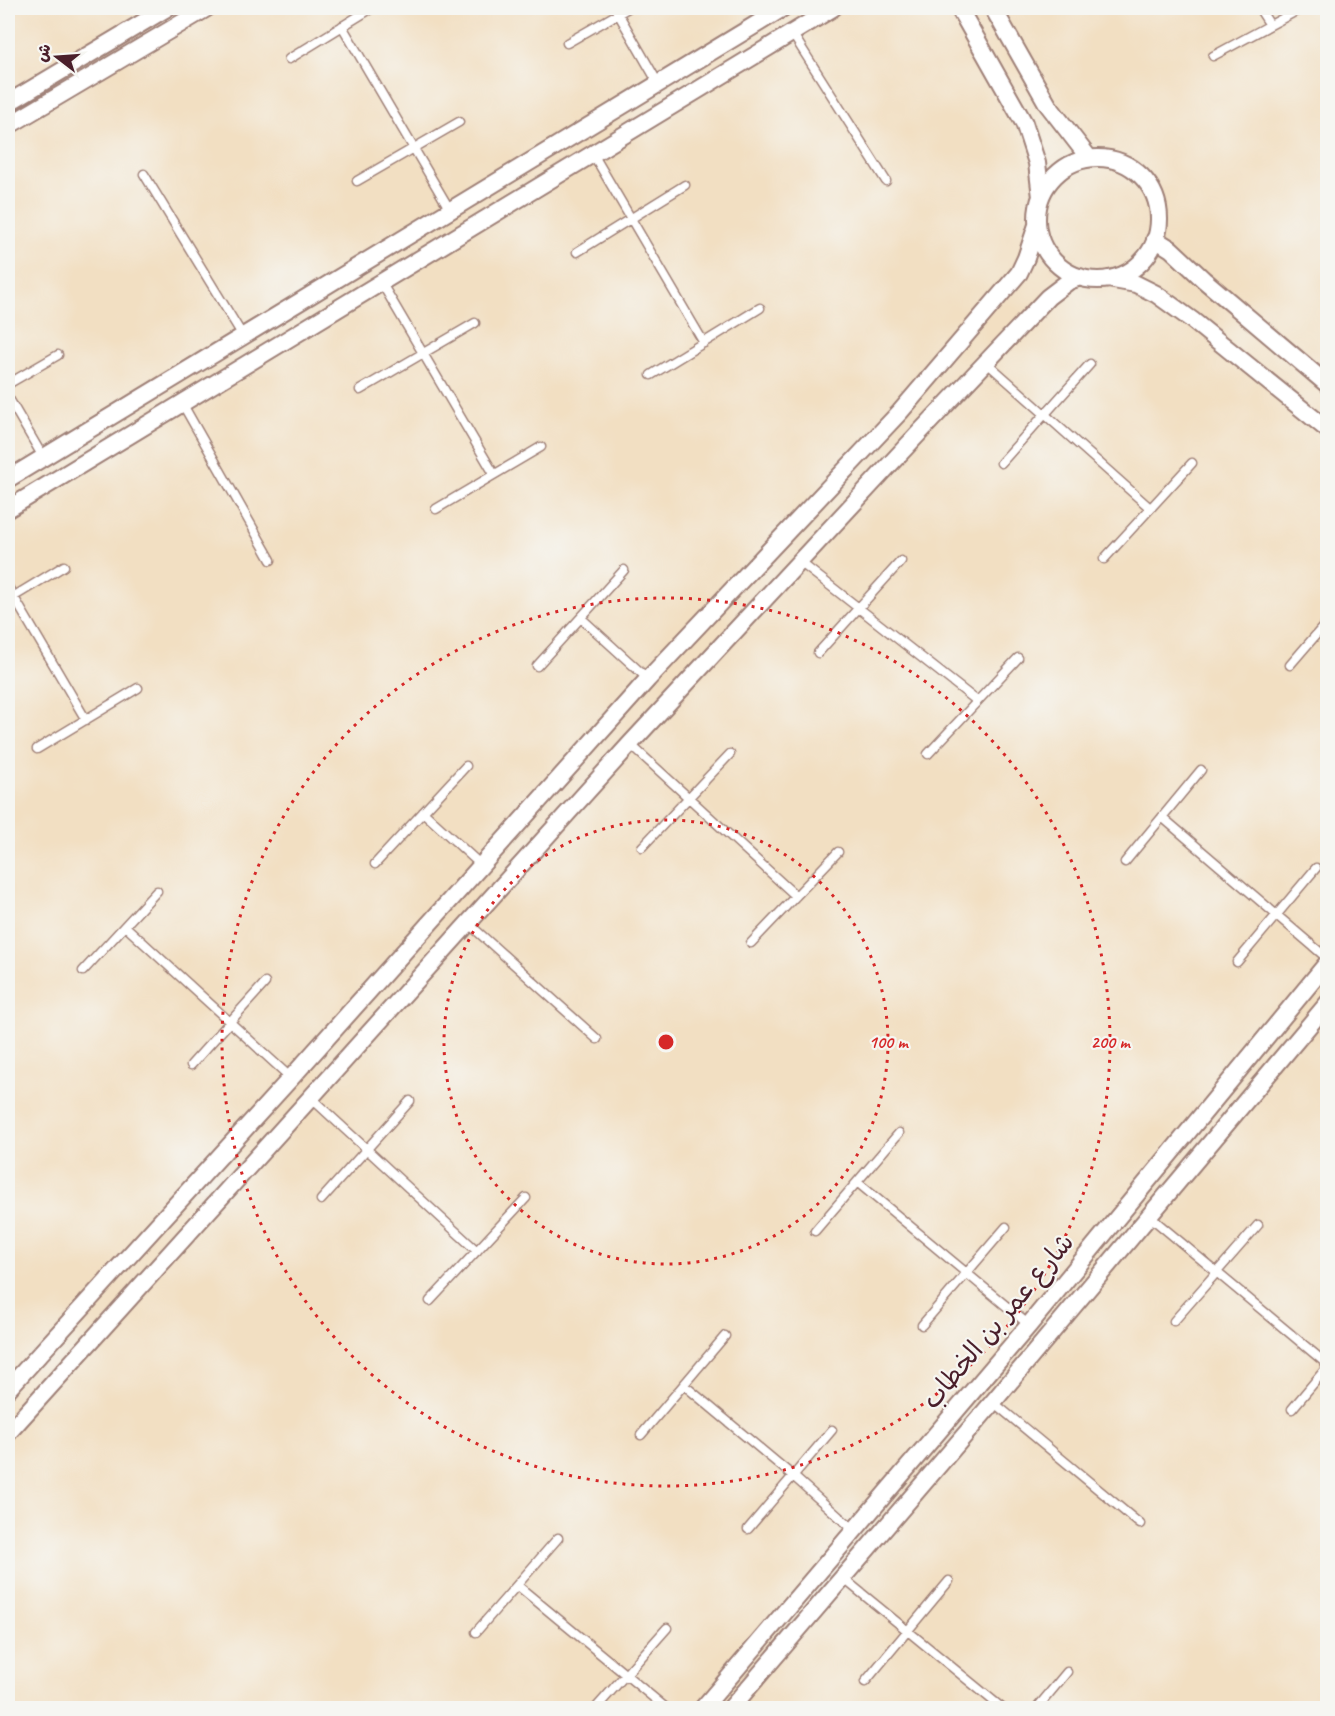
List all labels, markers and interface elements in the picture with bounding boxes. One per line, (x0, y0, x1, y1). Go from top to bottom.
north arrow (27, 27, 87, 87)
text: ش (31, 42, 56, 64)
text: 100 m (869, 1031, 909, 1053)
text: 200 m (1091, 1031, 1131, 1053)
centre of rings (656, 1032, 676, 1052)
street label: شارع عمر بن الخطاب (915, 1226, 1082, 1416)

